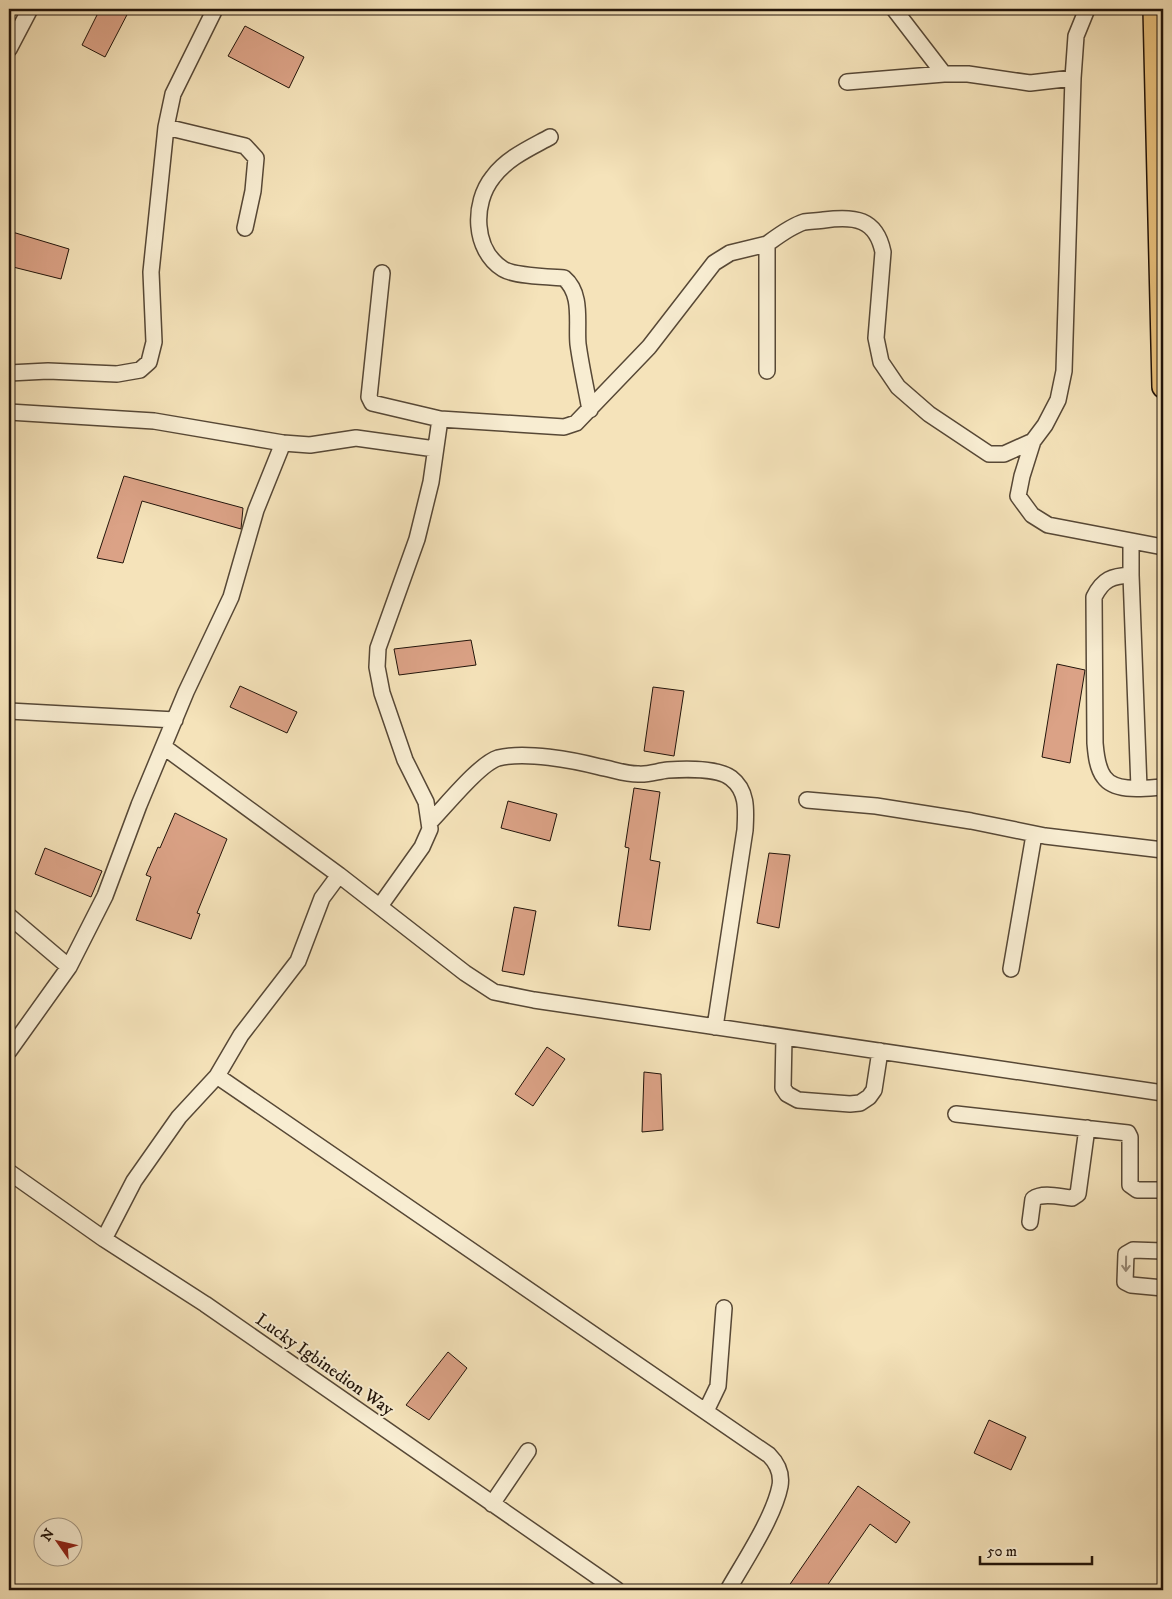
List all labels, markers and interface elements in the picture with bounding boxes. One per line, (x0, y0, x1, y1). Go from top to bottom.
one-way arrow (1121, 1256, 1130, 1272)
street label: Lucky Igbinedion Way (251, 1309, 398, 1421)
north arrow (32, 1516, 82, 1566)
text: N (37, 1525, 59, 1545)
scale bar (980, 1534, 1092, 1566)
text: 50 m (987, 1542, 1017, 1561)

